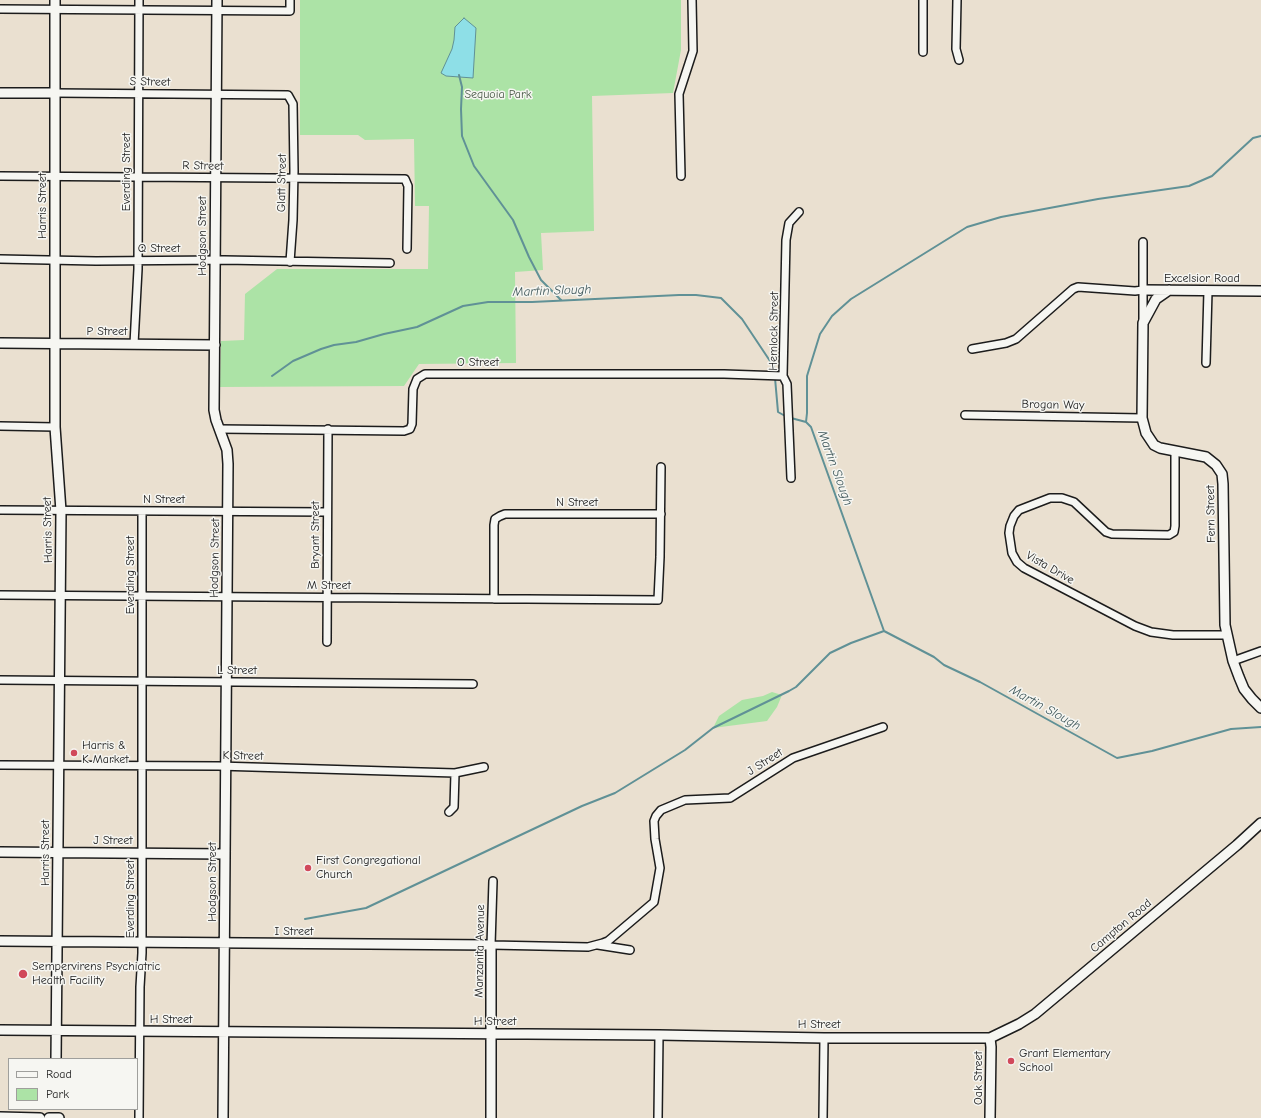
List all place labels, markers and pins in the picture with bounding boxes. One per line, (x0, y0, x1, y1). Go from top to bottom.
place label: Harris & K Market (82, 739, 129, 767)
marker: Harris & K Market (69, 748, 79, 758)
place label: First Congregational Church (316, 854, 421, 882)
marker: First Congregational Church (303, 863, 313, 873)
place label: Sempervirens Psychiatric Health Facility (32, 960, 160, 988)
marker: Sempervirens Psychiatric Health Facility (17, 968, 29, 980)
place label: Grant Elementary School (1019, 1047, 1110, 1075)
marker: Grant Elementary School (1006, 1056, 1016, 1066)

